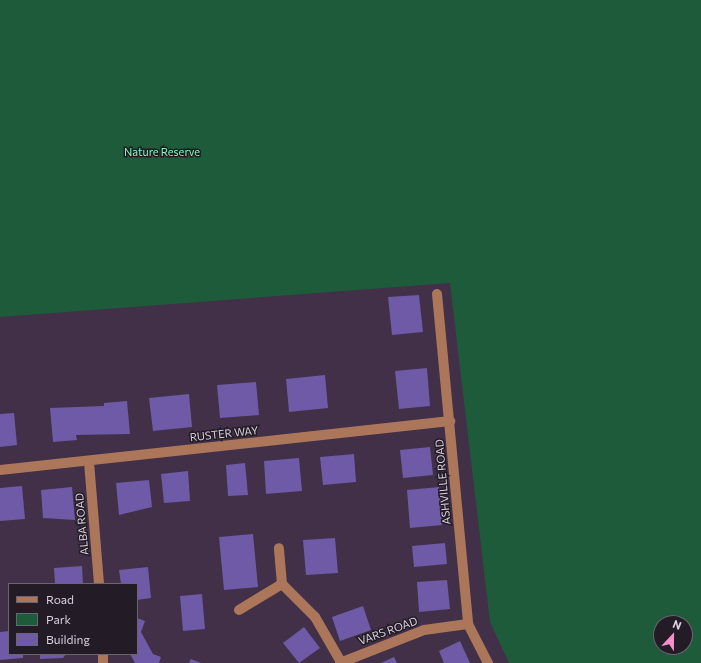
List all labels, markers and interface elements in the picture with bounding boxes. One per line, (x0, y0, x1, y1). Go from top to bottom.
park label: Nature Reserve (124, 145, 200, 159)
street label: RUSTER WAY (189, 424, 259, 444)
street label: ASHVILLE ROAD (433, 439, 453, 525)
street label: ALBA ROAD (73, 492, 91, 556)
legend (8, 583, 138, 655)
text: Road (46, 592, 74, 606)
text: Park (46, 612, 71, 626)
street label: VARS ROAD (357, 614, 419, 648)
north arrow (653, 615, 693, 655)
text: N (671, 617, 684, 632)
text: Building (46, 632, 90, 646)

